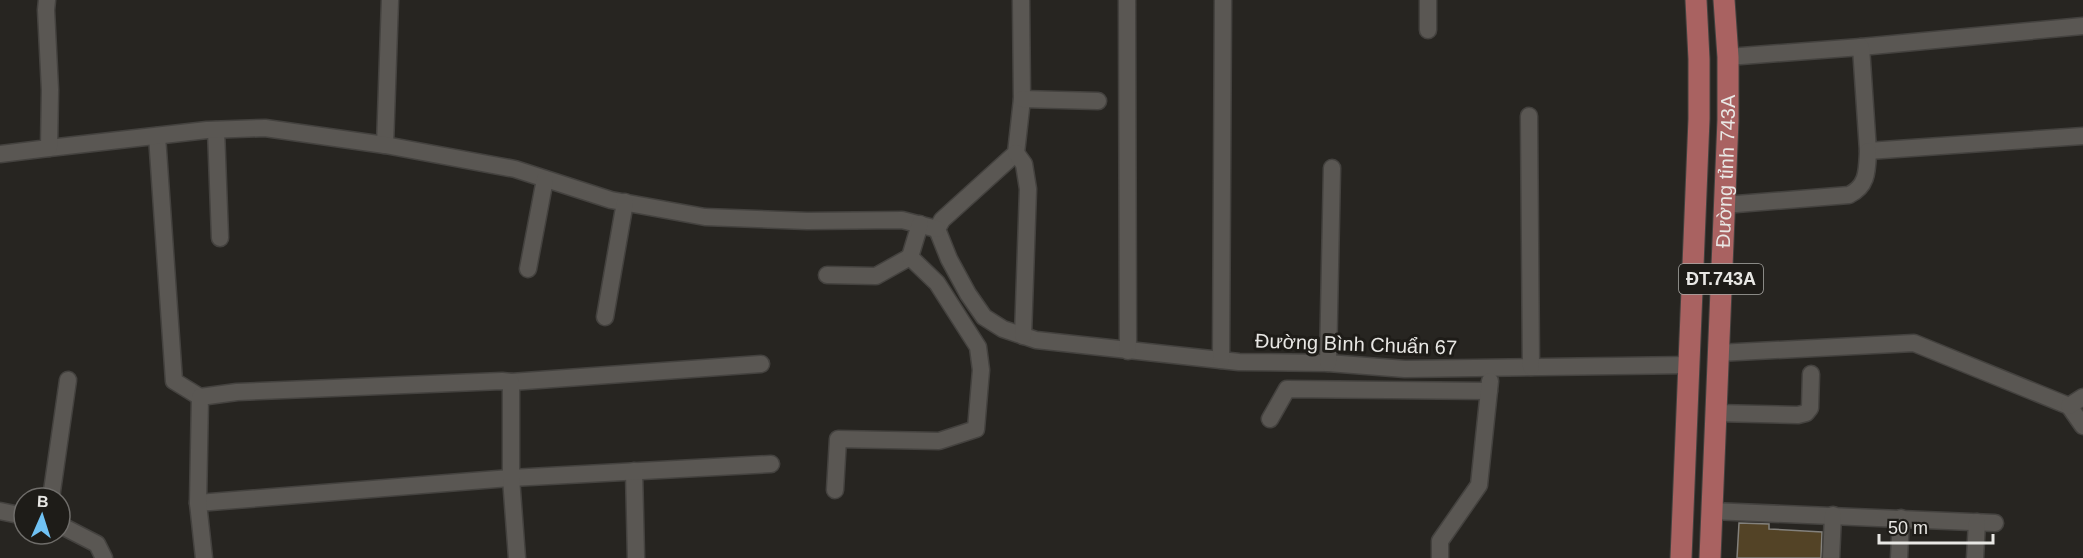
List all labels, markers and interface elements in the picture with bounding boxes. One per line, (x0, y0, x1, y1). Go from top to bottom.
street label: Đường tỉnh 743A (1712, 94, 1739, 248)
road number: ĐT.743A (1679, 264, 1763, 294)
street label: Đường Bình Chuẩn 67 (1255, 329, 1457, 359)
north arrow (12, 486, 72, 546)
text: B (37, 493, 49, 510)
scale bar (1879, 507, 1993, 545)
text: 50 m (1888, 518, 1928, 538)

